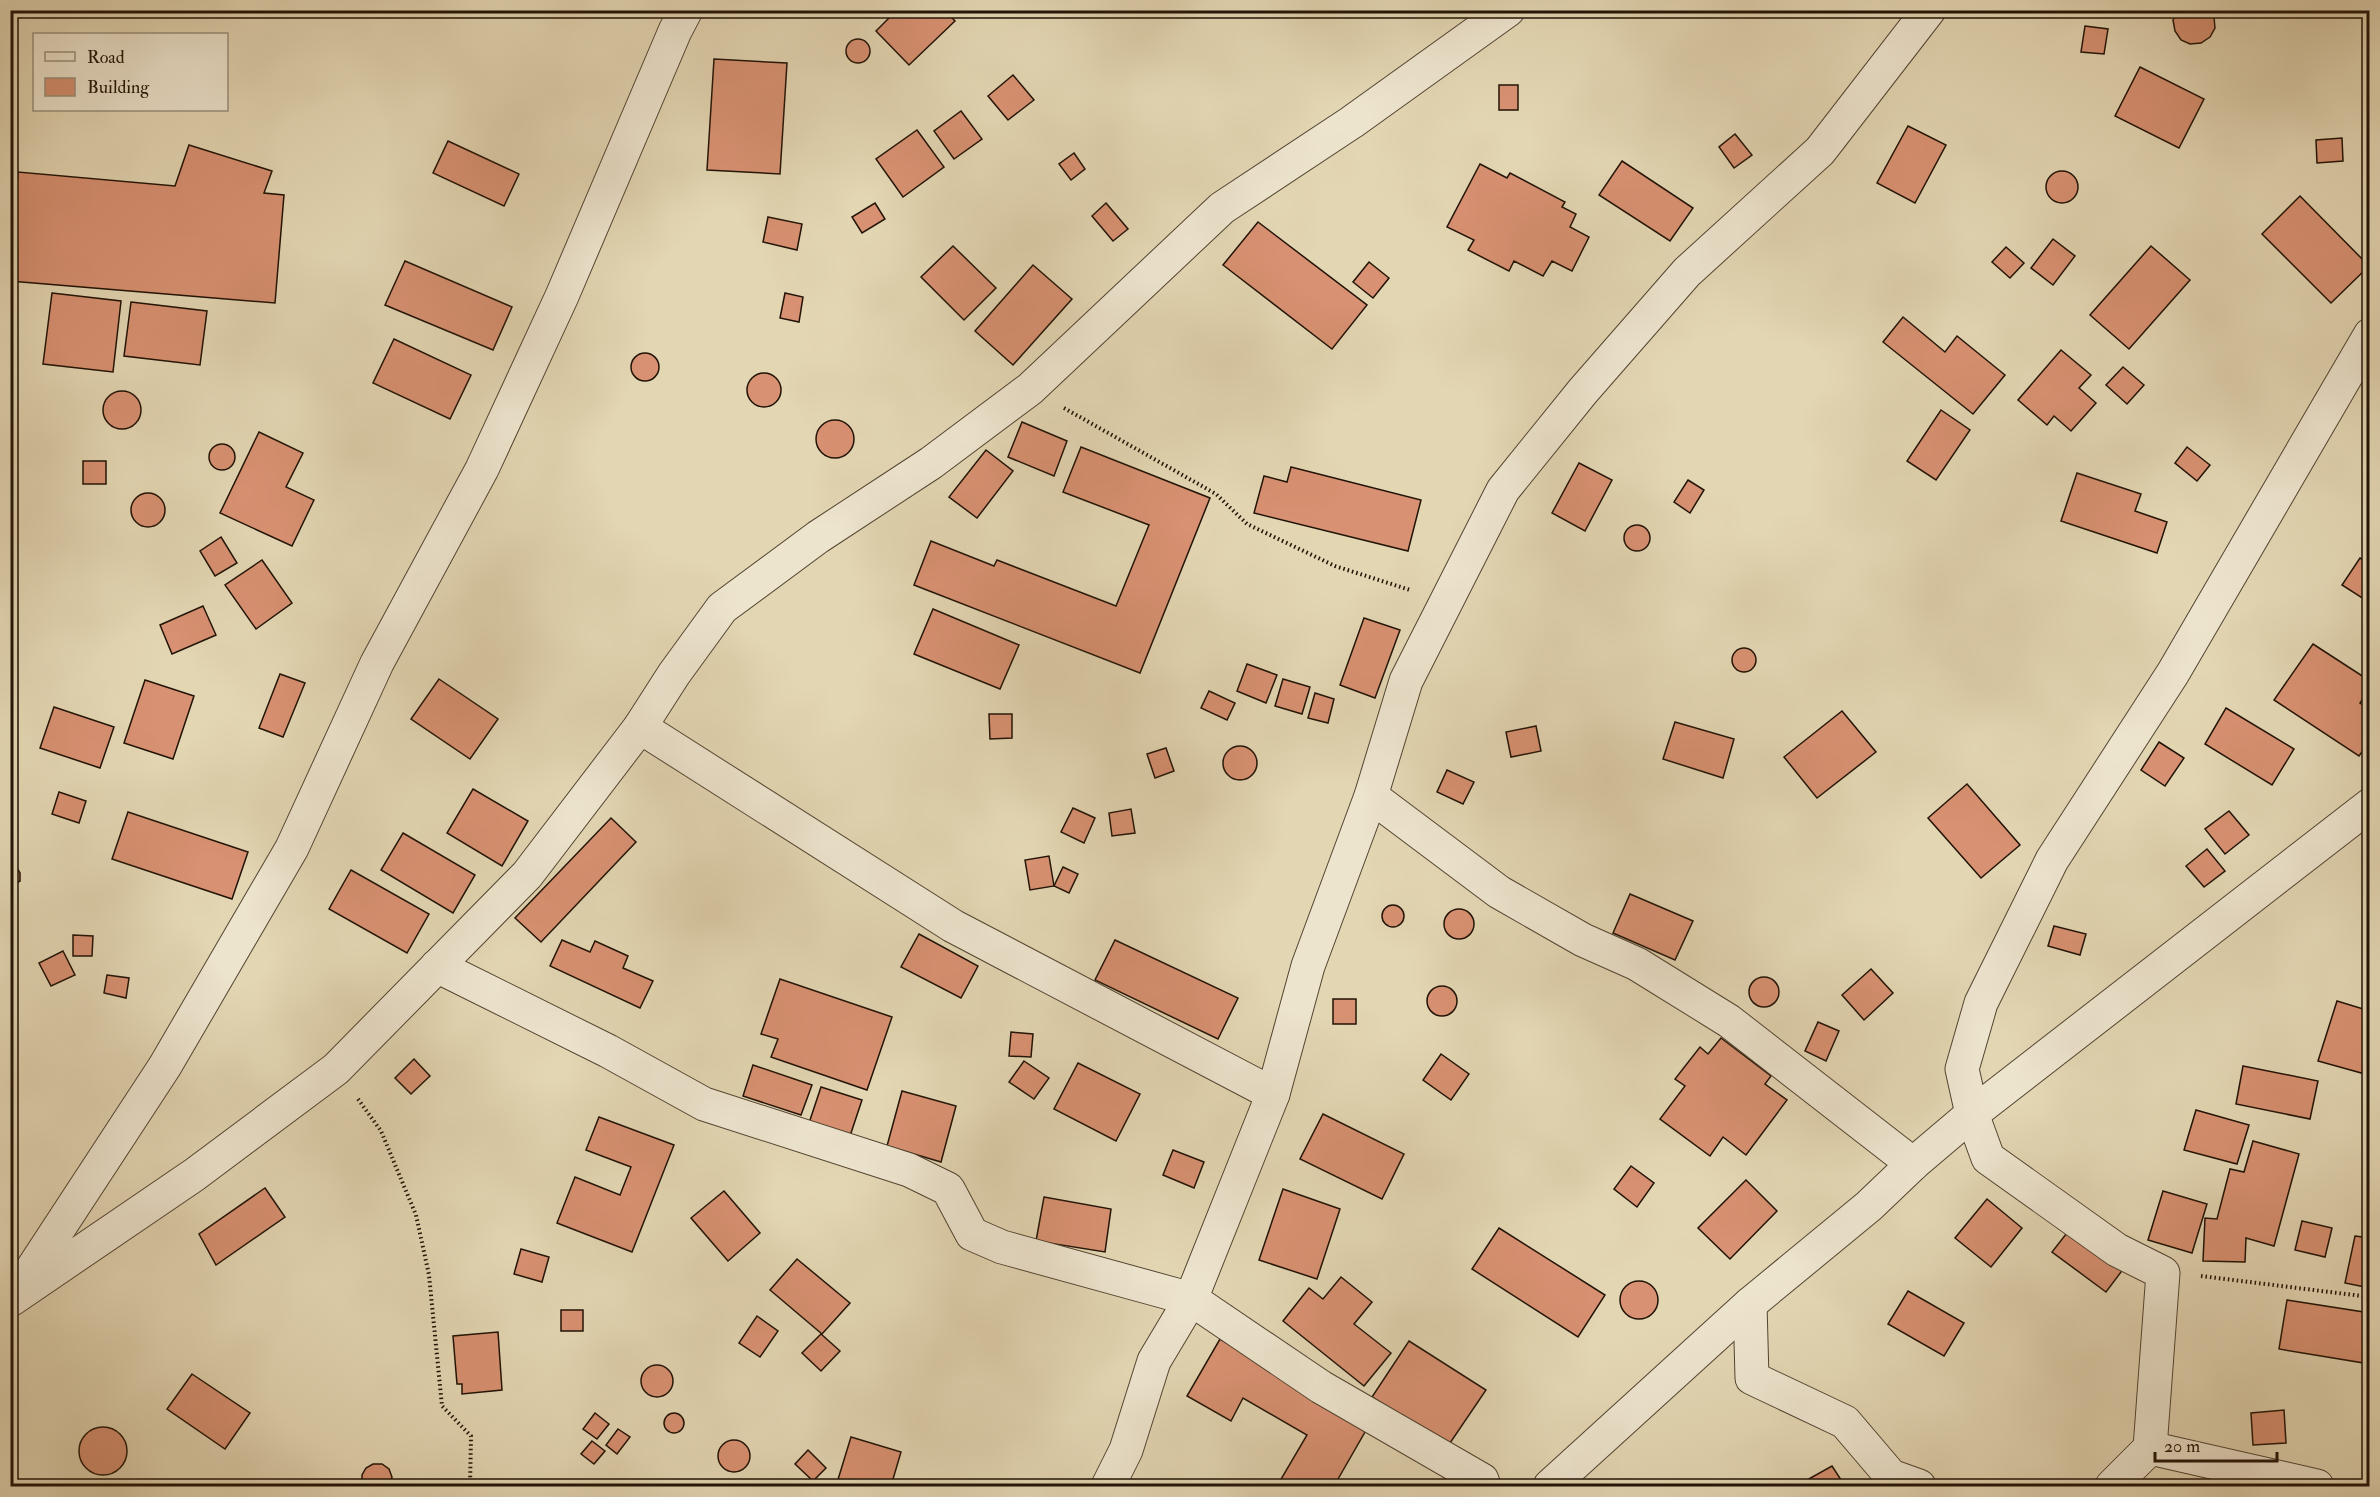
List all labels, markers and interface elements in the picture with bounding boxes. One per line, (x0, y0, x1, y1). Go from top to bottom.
legend (33, 33, 228, 111)
text: Road (87, 46, 125, 69)
text: Building (87, 76, 150, 99)
scale bar (2155, 1425, 2276, 1463)
text: 20 m (2164, 1435, 2200, 1458)

